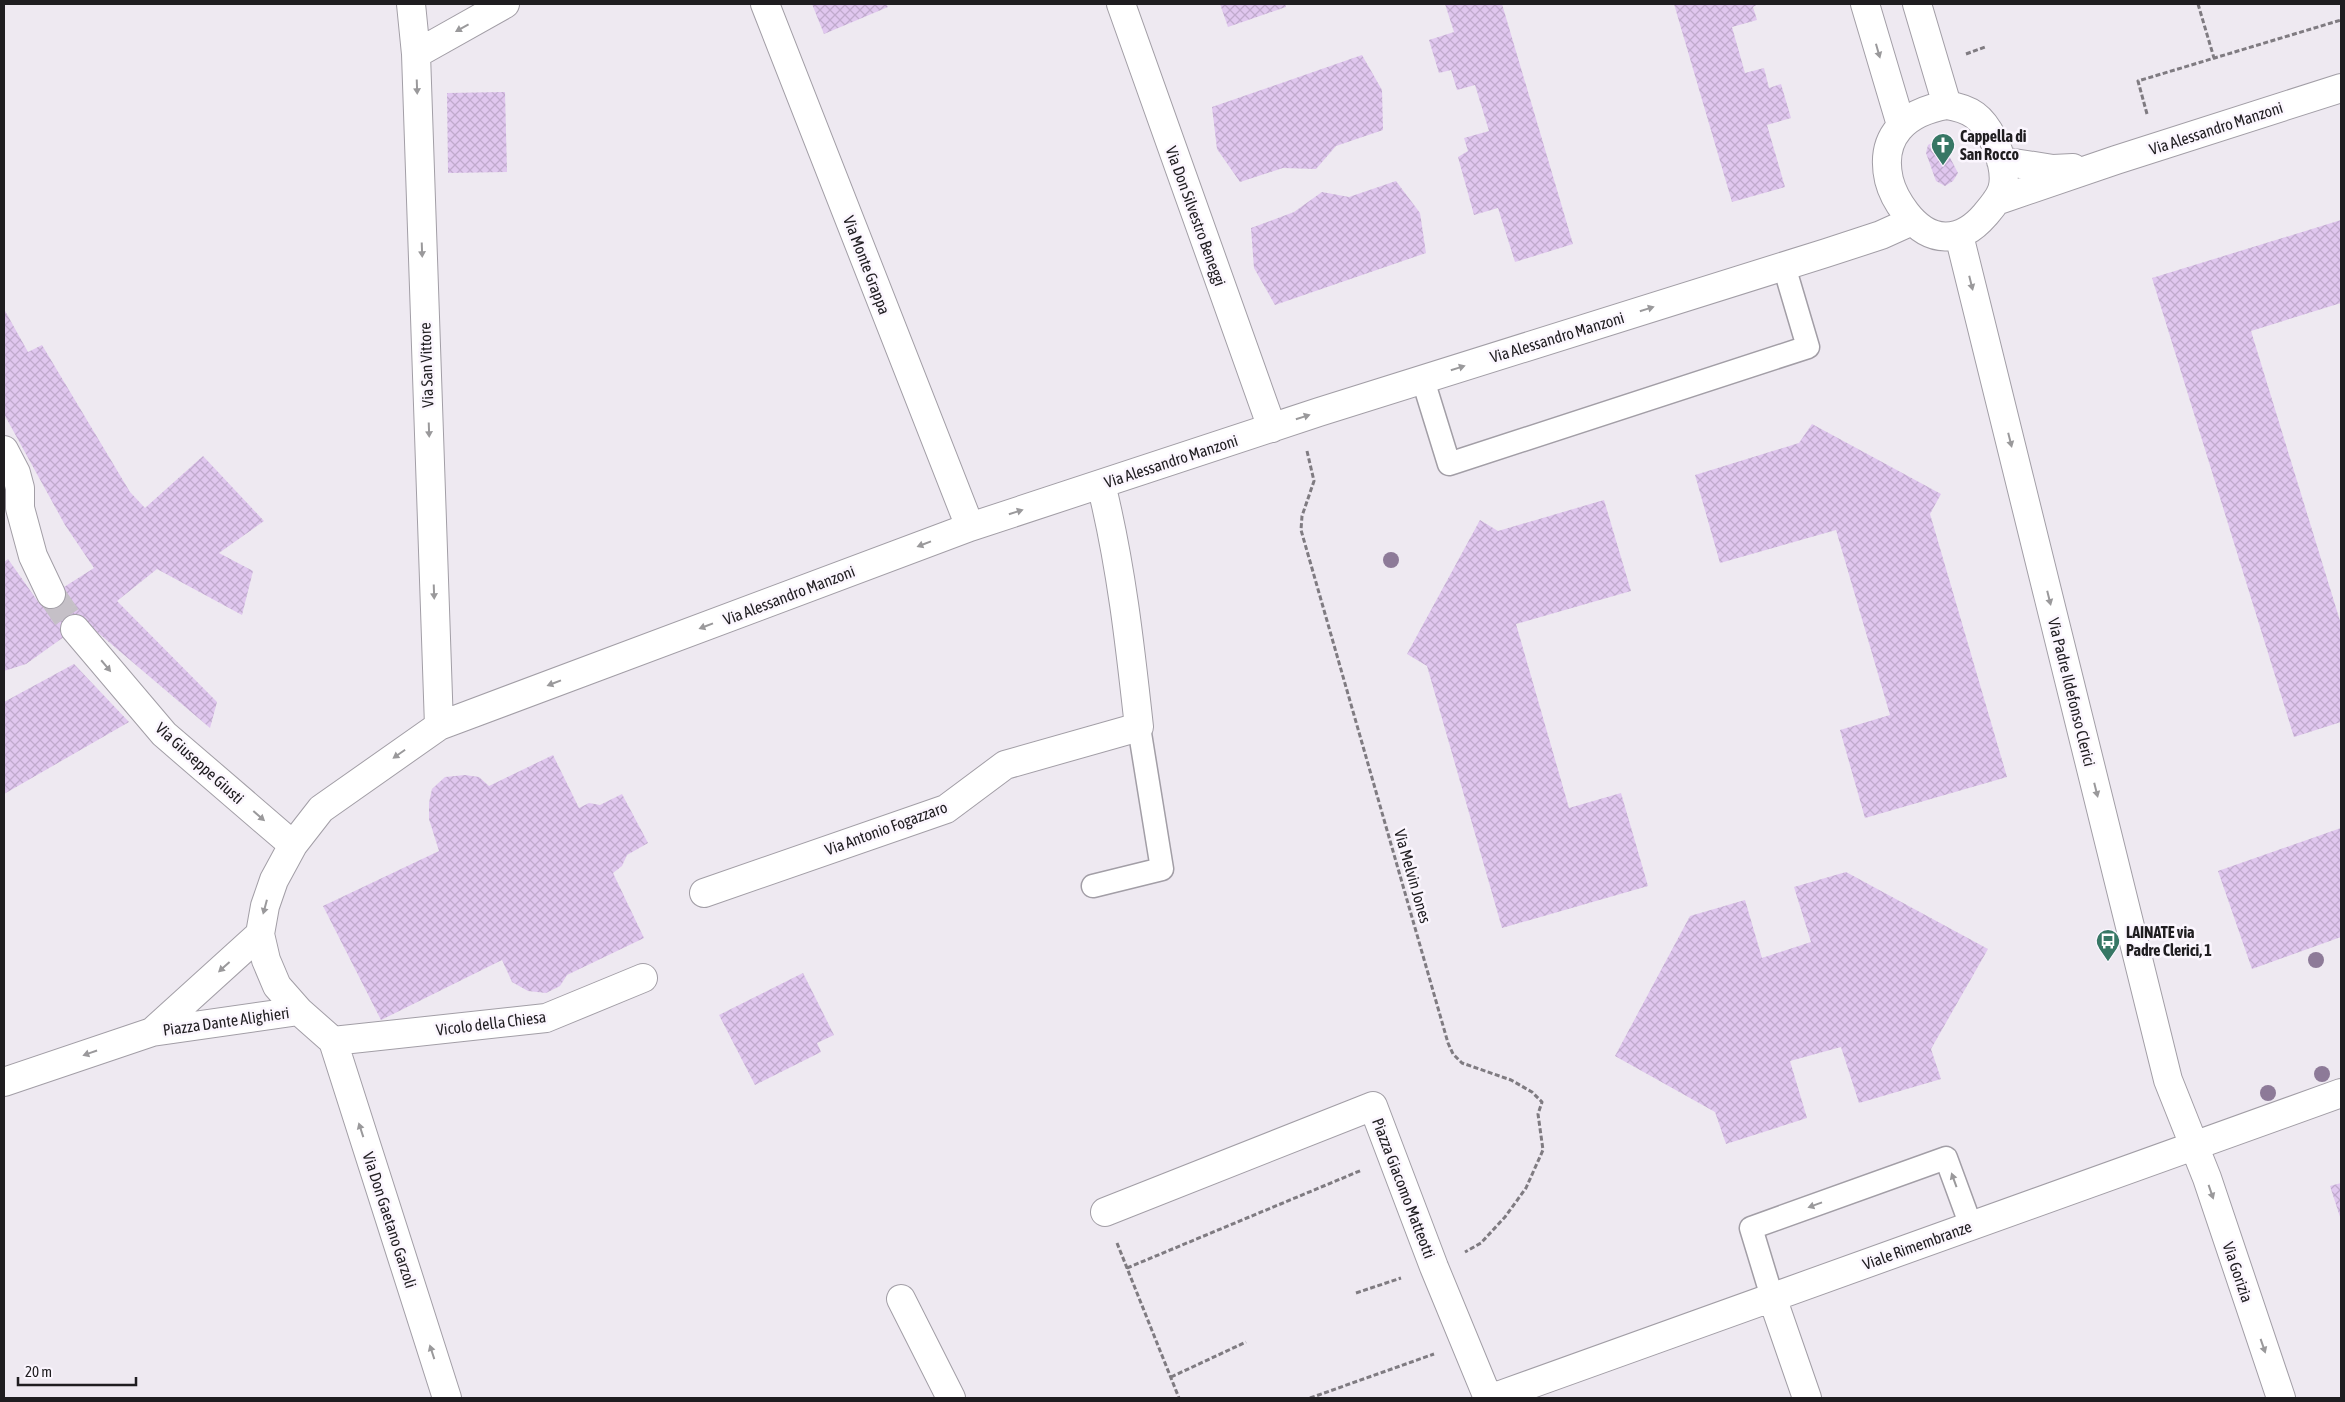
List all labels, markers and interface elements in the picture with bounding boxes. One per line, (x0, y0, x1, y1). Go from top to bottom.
one-way arrow (456, 23, 469, 32)
one-way arrow (1875, 43, 1883, 58)
one-way arrow (413, 80, 421, 96)
street label: Via Alessandro Manzoni (2147, 98, 2285, 158)
place label: Cappella di San Rocco (1960, 127, 2027, 163)
church icon: Cappella di San Rocco (1930, 132, 1956, 166)
street label: Via Don Silvestro Beneggi (1161, 144, 1230, 289)
street label: Via Monte Grappa (839, 213, 894, 317)
one-way arrow (419, 242, 427, 258)
one-way arrow (1967, 275, 1975, 290)
one-way arrow (1639, 305, 1654, 313)
street label: Via Alessandro Manzoni (1488, 308, 1626, 366)
street label: Via San Vittore (416, 322, 436, 408)
one-way arrow (1451, 364, 1466, 372)
one-way arrow (1296, 413, 1311, 420)
one-way arrow (425, 422, 433, 438)
street label: Via Alessandro Manzoni (1102, 431, 1240, 491)
one-way arrow (2006, 433, 2014, 448)
one-way arrow (1009, 508, 1024, 516)
one-way arrow (916, 540, 931, 548)
street label: Via Alessandro Manzoni (721, 562, 857, 628)
one-way arrow (430, 584, 438, 600)
one-way arrow (2045, 591, 2053, 606)
street label: Via Padre Ildefonso Clerici (2045, 616, 2099, 768)
one-way arrow (699, 623, 714, 630)
one-way arrow (100, 659, 112, 671)
one-way arrow (546, 679, 561, 687)
street label: Via Giuseppe Giusti (152, 719, 248, 808)
one-way arrow (392, 749, 406, 759)
one-way arrow (2092, 782, 2100, 797)
street label: Via Antonio Fogazzaro (822, 798, 950, 859)
one-way arrow (253, 810, 265, 822)
street label: Via Melvin Jones (1391, 827, 1435, 925)
one-way arrow (261, 899, 269, 914)
place label: LAINATE via Padre Clerici, 1 (2126, 923, 2212, 959)
bus stop icon: LAINATE via Padre Clerici, 1 (2095, 928, 2121, 962)
one-way arrow (218, 961, 230, 973)
street label: Piazza Dante Alighieri (162, 1003, 291, 1040)
street label: Vicolo della Chiesa (435, 1007, 547, 1039)
one-way arrow (82, 1050, 97, 1057)
street label: Piazza Giacomo Matteotti (1369, 1115, 1439, 1261)
one-way arrow (357, 1123, 365, 1138)
street label: Via Don Gaetano Garzoli (360, 1150, 420, 1290)
one-way arrow (1950, 1173, 1958, 1187)
one-way arrow (2208, 1184, 2215, 1199)
one-way arrow (1807, 1201, 1822, 1209)
street label: Viale Rimembranze (1860, 1217, 1974, 1273)
street label: Via Gorizia (2219, 1240, 2257, 1304)
one-way arrow (2260, 1338, 2267, 1353)
one-way arrow (428, 1344, 435, 1359)
scale bar (18, 1354, 135, 1386)
text: 20 m (25, 1363, 52, 1380)

